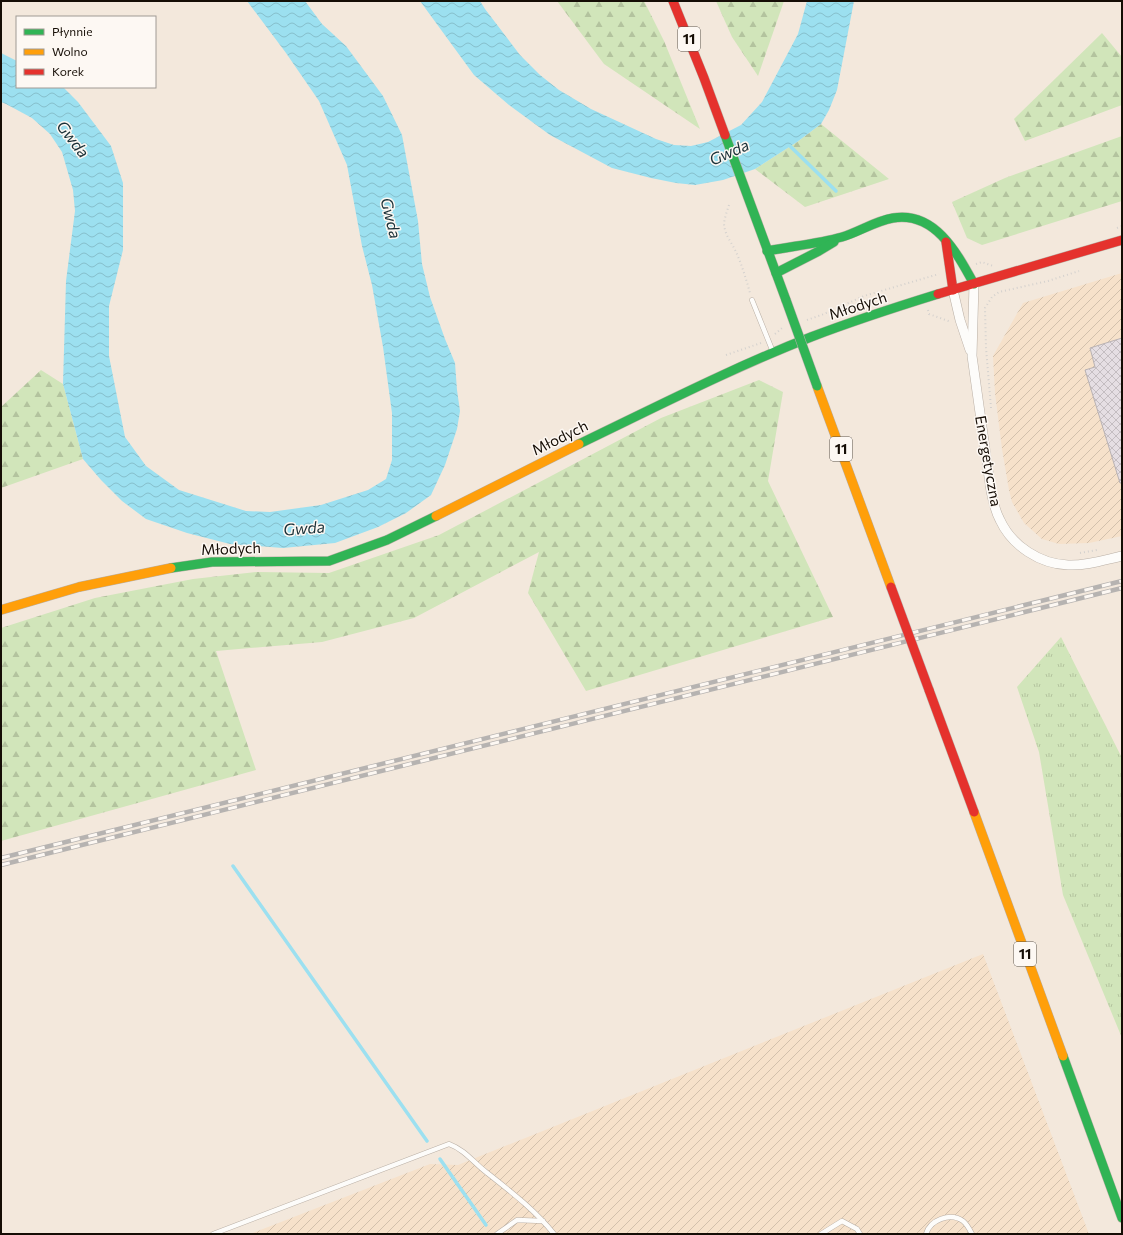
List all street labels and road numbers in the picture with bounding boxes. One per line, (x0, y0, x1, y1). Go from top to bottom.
road number: 11 (678, 27, 700, 51)
street label: Młodych (826, 287, 889, 323)
street label: Energetyczna (972, 414, 1006, 508)
street label: Młodych (529, 416, 590, 458)
road number: 11 (830, 437, 852, 461)
street label: Młodych (201, 538, 261, 558)
road number: 11 (1014, 942, 1036, 966)

